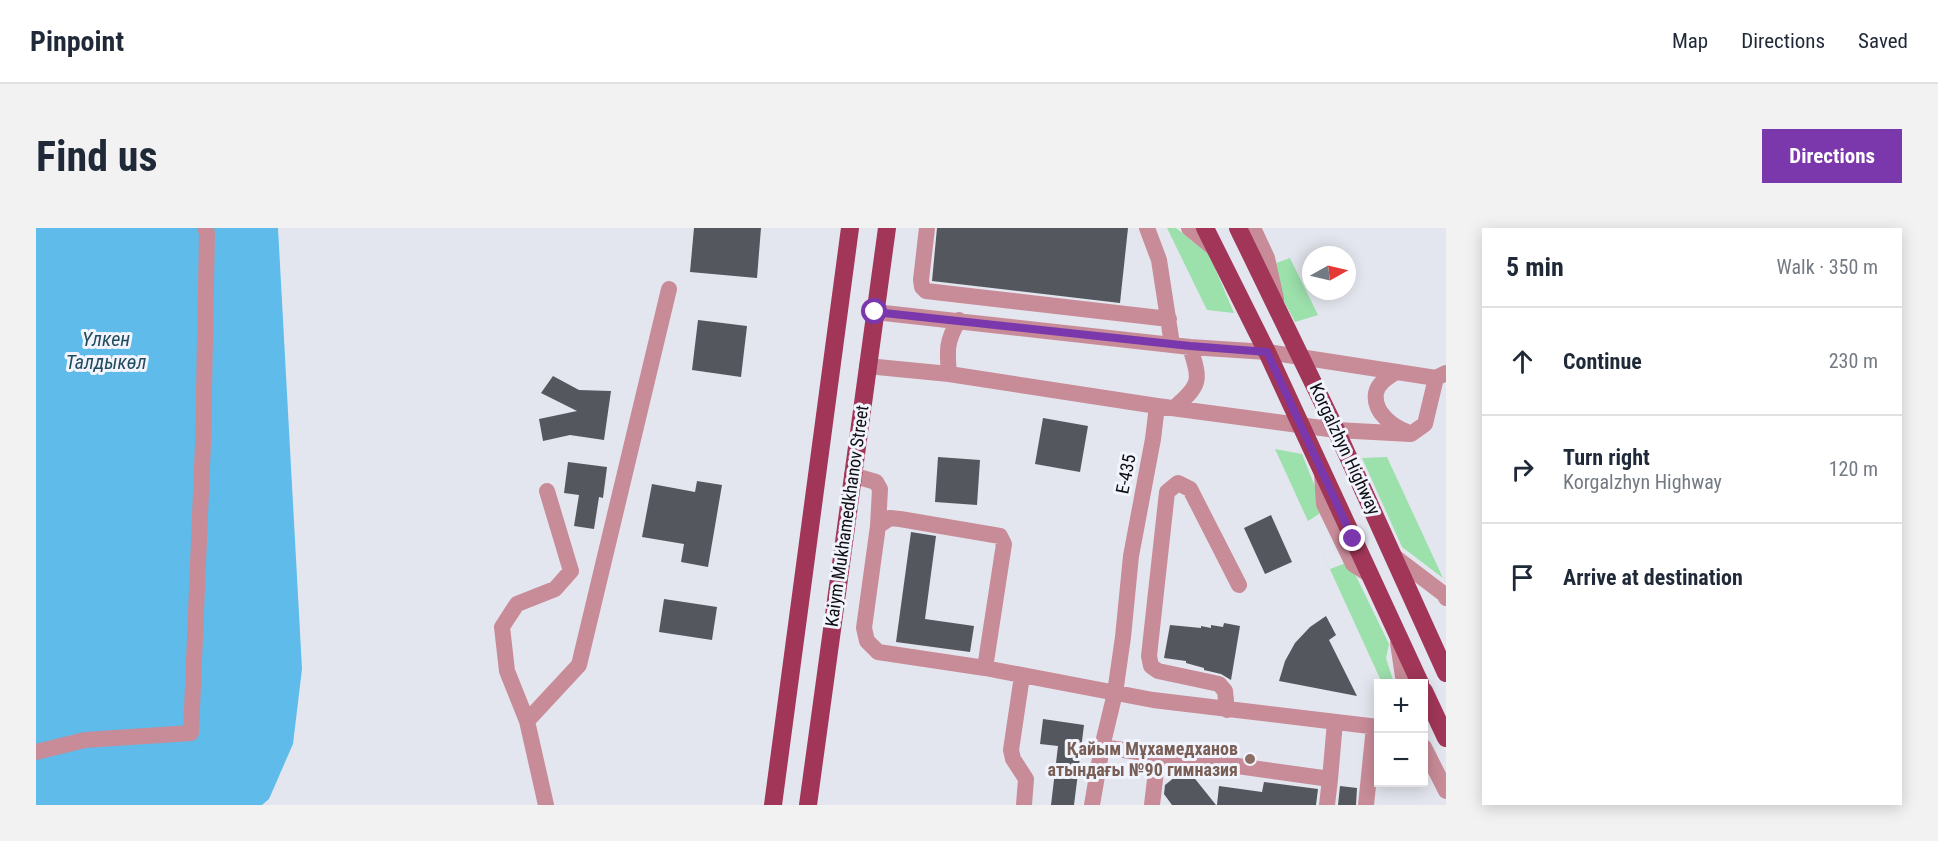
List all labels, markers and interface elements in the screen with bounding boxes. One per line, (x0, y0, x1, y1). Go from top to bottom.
text: Pinpoint (30, 25, 124, 58)
text: Map (1672, 29, 1708, 53)
text: Directions (1741, 29, 1825, 53)
text: Saved (1858, 29, 1908, 53)
button: Directions (1762, 129, 1902, 183)
text: Find us (36, 132, 157, 181)
north arrow (1302, 246, 1356, 300)
text: 5 min (1506, 252, 1564, 282)
text: Walk · 350 m (1777, 255, 1878, 279)
route start (861, 298, 887, 324)
water label: Үлкен Талдыкөл (66, 327, 146, 374)
icon: ahead (1506, 345, 1539, 378)
text: Continue (1563, 349, 1642, 374)
text: 230 m (1829, 349, 1878, 373)
street label: Korgalzhyn Highway (1306, 380, 1385, 519)
street label: Kaiym Mukhamedkhanov Street (821, 404, 872, 628)
text: Turn right (1563, 445, 1650, 470)
street label: Е-435 (1111, 452, 1140, 496)
icon: right (1506, 453, 1539, 486)
text: 120 m (1829, 457, 1878, 481)
text: Korgalzhyn Highway (1563, 470, 1722, 494)
route end (1339, 525, 1365, 551)
icon: arrive (1506, 561, 1539, 594)
text: Arrive at destination (1563, 565, 1743, 590)
map controls (1374, 679, 1428, 787)
button: + (1374, 679, 1428, 733)
button: − (1374, 733, 1428, 787)
place label: Қайым Мұхамедханов атындағы №90 гимназия (1048, 738, 1238, 780)
marker: Қайым Мұхамедханов атындағы №90 гимназия (1243, 752, 1257, 766)

